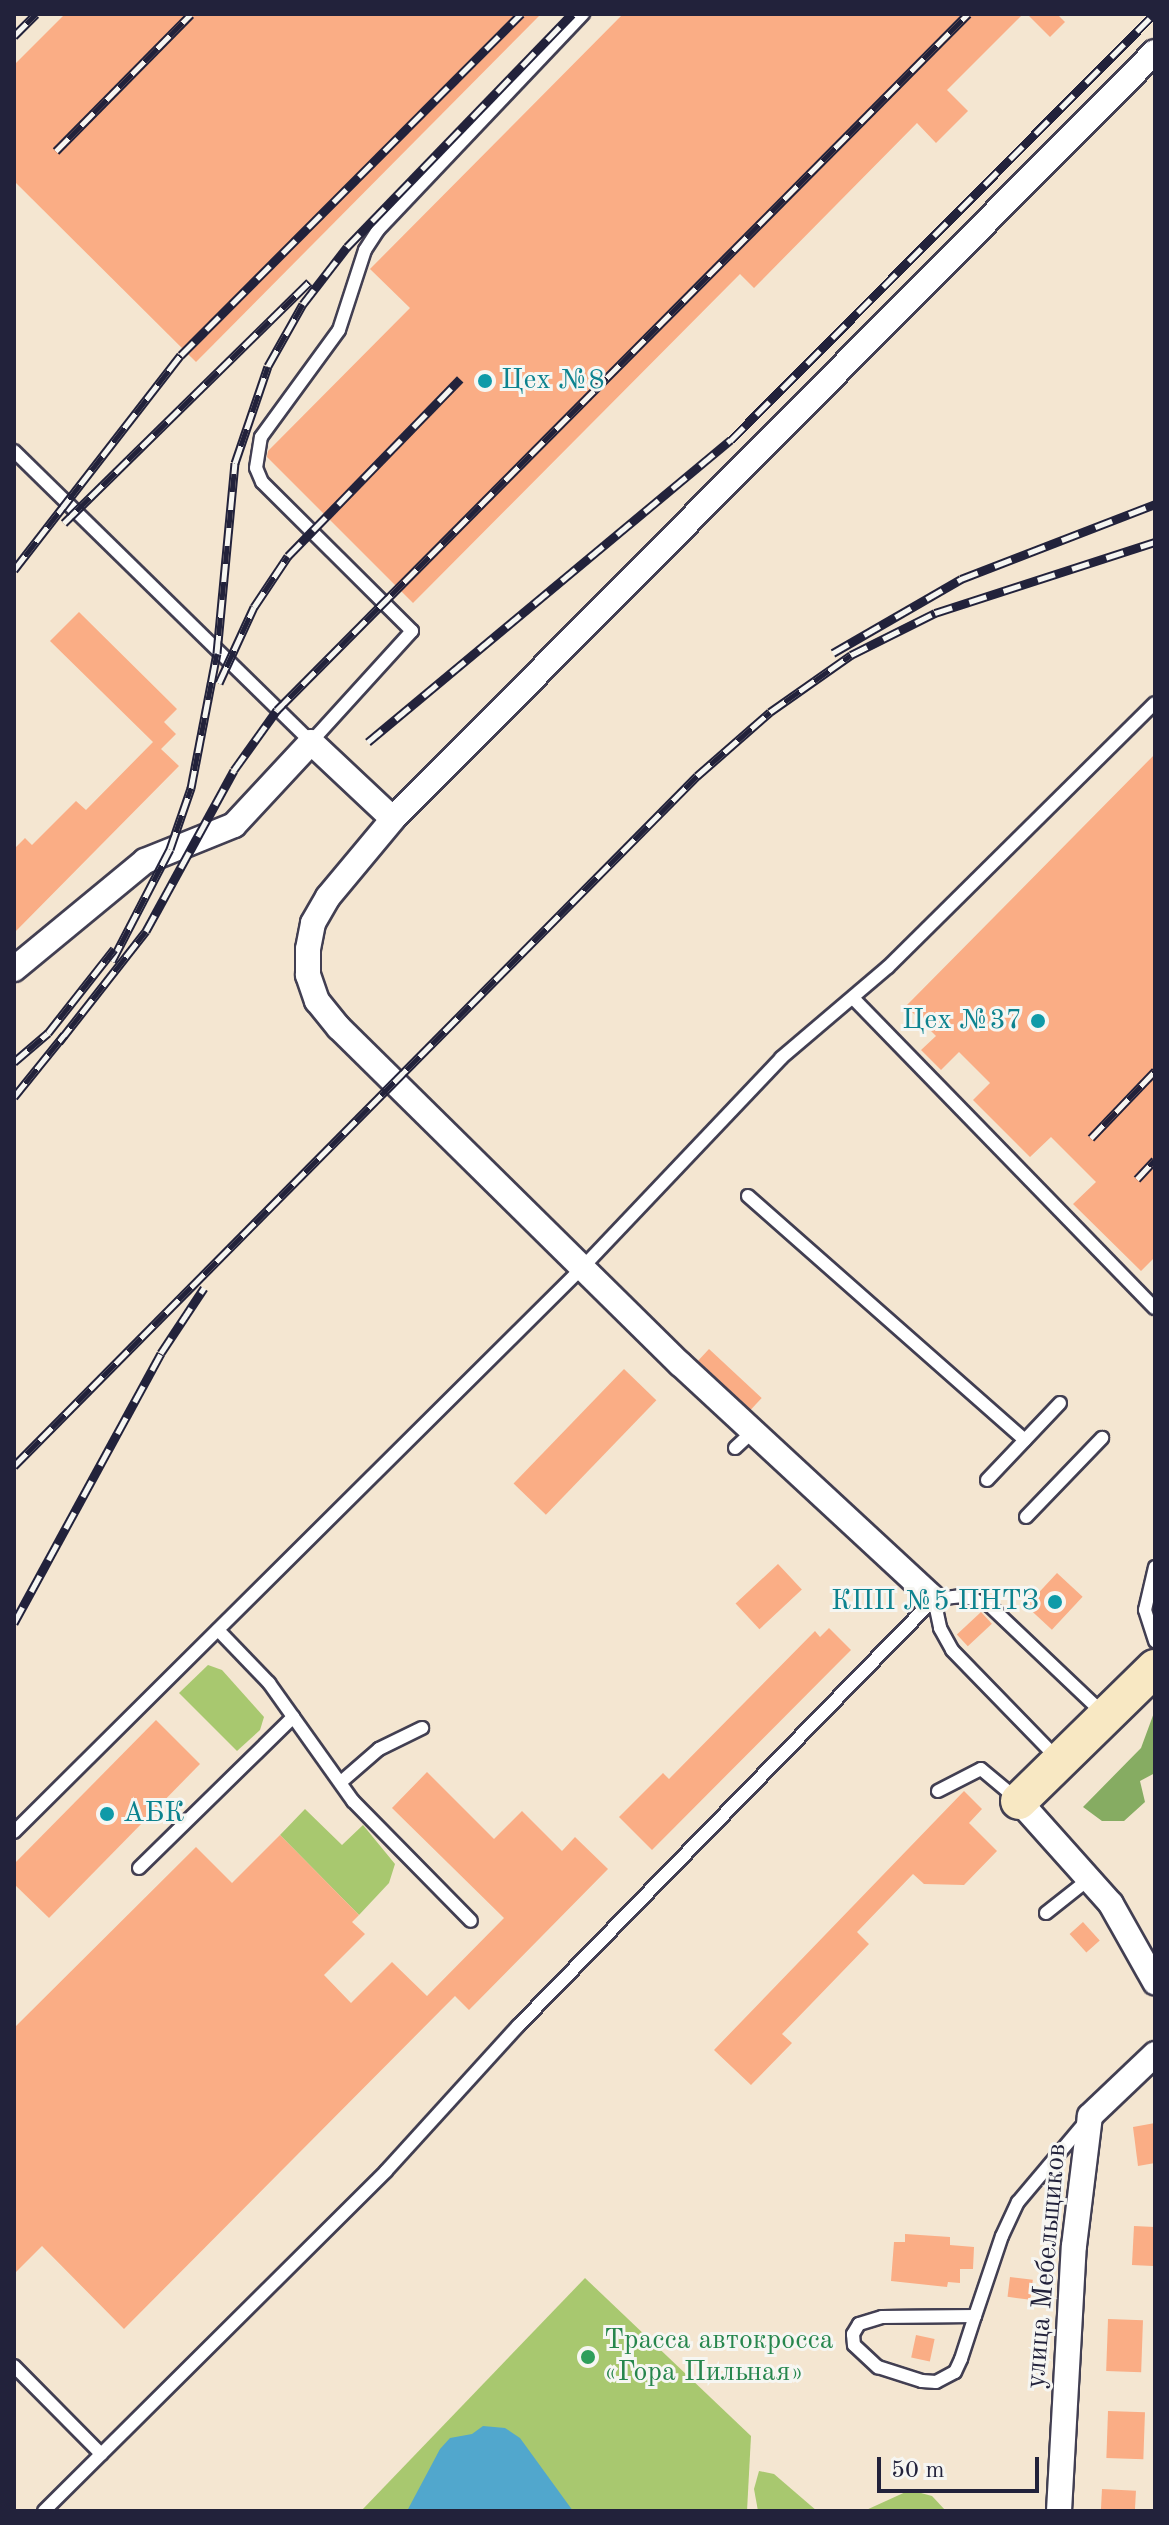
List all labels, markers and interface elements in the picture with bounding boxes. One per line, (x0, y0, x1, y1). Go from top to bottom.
place label: Цех №8 (501, 364, 605, 398)
marker: Цех №8 (476, 372, 494, 390)
place label: Цех №37 (902, 1004, 1022, 1038)
marker: Цех №37 (1029, 1012, 1047, 1030)
place label: КПП №5 ПНТЗ (831, 1585, 1039, 1619)
marker: КПП №5 ПНТЗ (1046, 1593, 1064, 1611)
place label: АБК (123, 1797, 185, 1831)
marker: АБК (98, 1805, 116, 1823)
street label: улица Мебельщиков (1020, 2142, 1074, 2390)
place label: Трасса автокросса «Гора Пильная» (604, 2324, 833, 2390)
marker: Трасса автокросса «Гора Пильная» (579, 2348, 597, 2366)
scale bar (881, 2441, 1043, 2491)
text: 50 m (891, 2459, 945, 2483)

